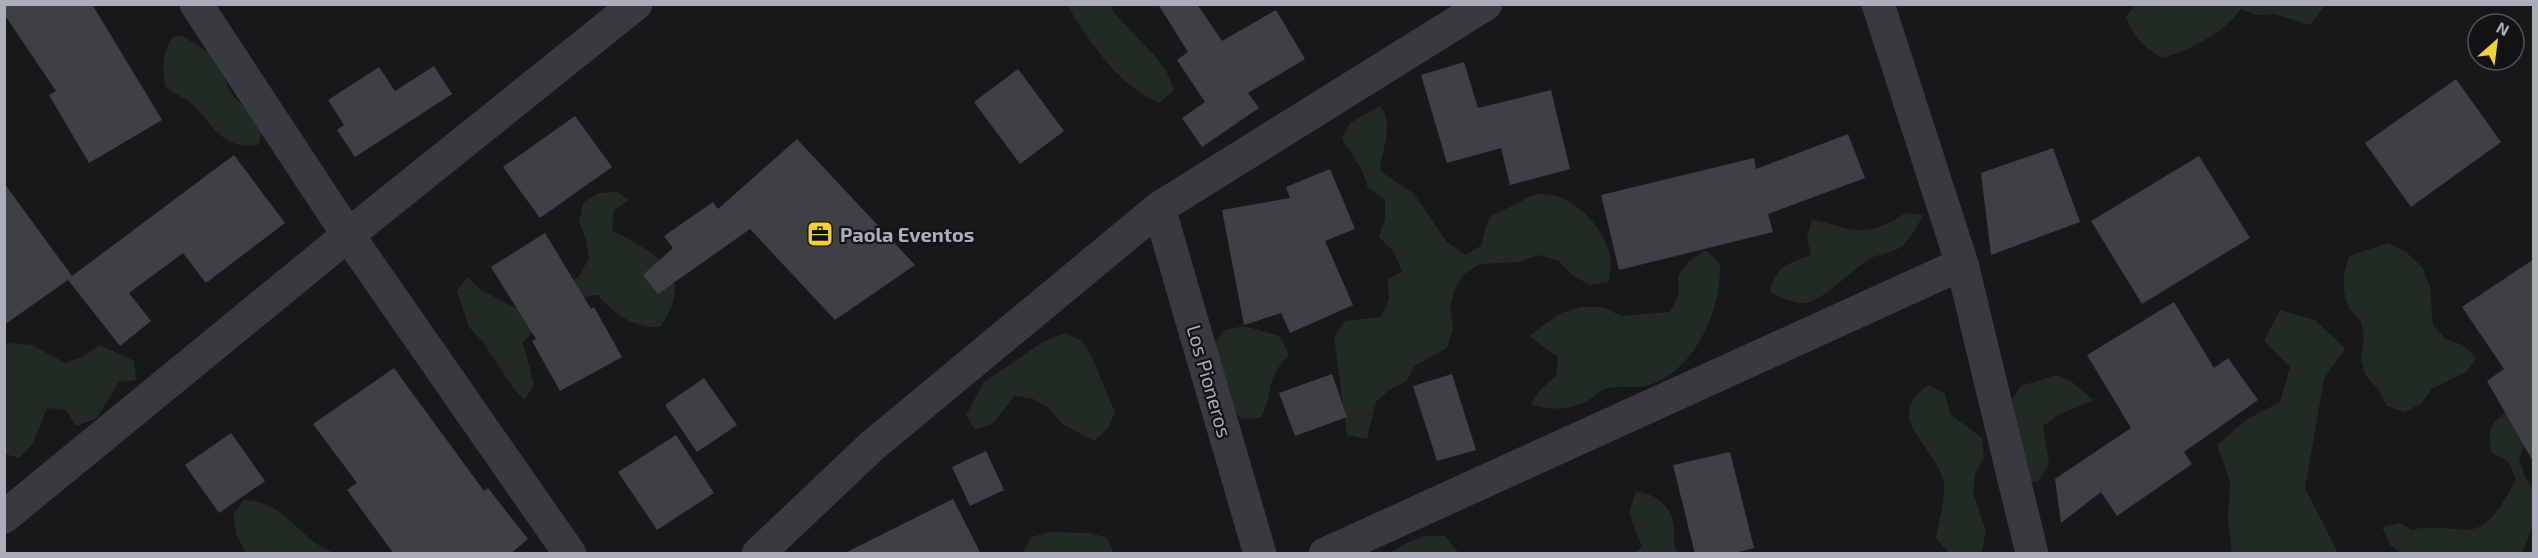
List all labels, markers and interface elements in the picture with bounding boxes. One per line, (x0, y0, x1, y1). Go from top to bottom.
north arrow (2466, 12, 2526, 72)
text: N (2494, 17, 2513, 39)
office icon: Paola Eventos (805, 219, 835, 249)
place label: Paola Eventos (840, 222, 974, 246)
street label: Los Pioneros (1182, 322, 1238, 440)

